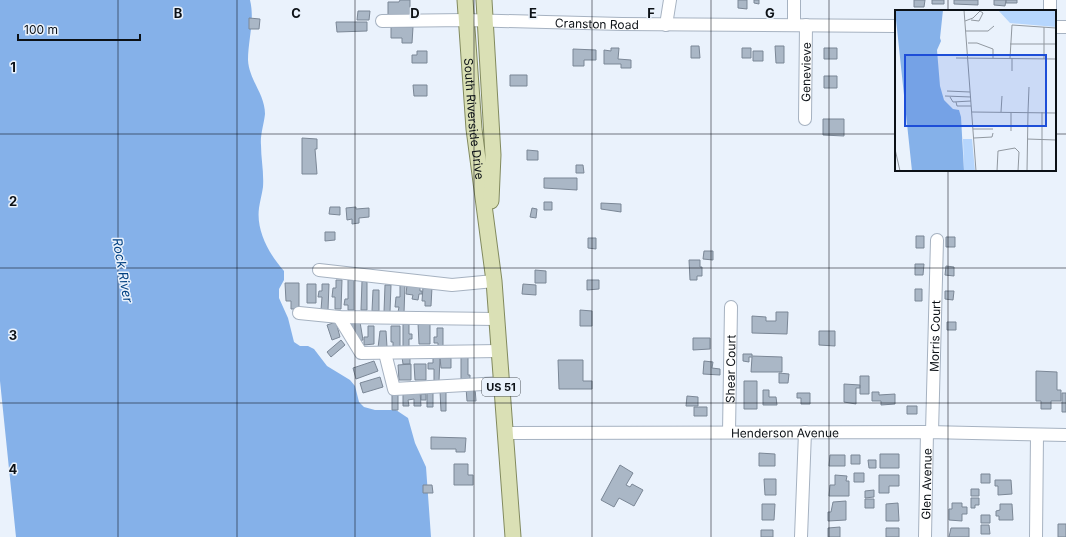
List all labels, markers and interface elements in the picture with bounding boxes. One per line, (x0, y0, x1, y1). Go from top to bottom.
text: B (174, 5, 183, 21)
text: C (291, 5, 301, 21)
text: D (410, 5, 420, 21)
text: E (529, 5, 537, 21)
text: F (647, 5, 655, 21)
text: G (765, 5, 775, 21)
inset map (895, 10, 1056, 171)
street label: Cranston Road (555, 15, 639, 32)
scale bar (18, 16, 140, 42)
text: 100 m (24, 22, 58, 37)
street label: Genevieve (798, 42, 813, 102)
street label: South Riverside Drive (462, 57, 488, 180)
text: 1 (10, 59, 16, 75)
text: 2 (9, 193, 17, 209)
water label: Rock River (109, 237, 137, 305)
street label: Morris Court (926, 300, 943, 372)
text: 3 (9, 327, 17, 343)
street label: Shear Court (722, 335, 738, 403)
road number: US 51 (482, 378, 520, 396)
street label: Henderson Avenue (731, 425, 839, 440)
street label: Glen Avenue (918, 448, 934, 520)
text: 4 (9, 461, 18, 477)

